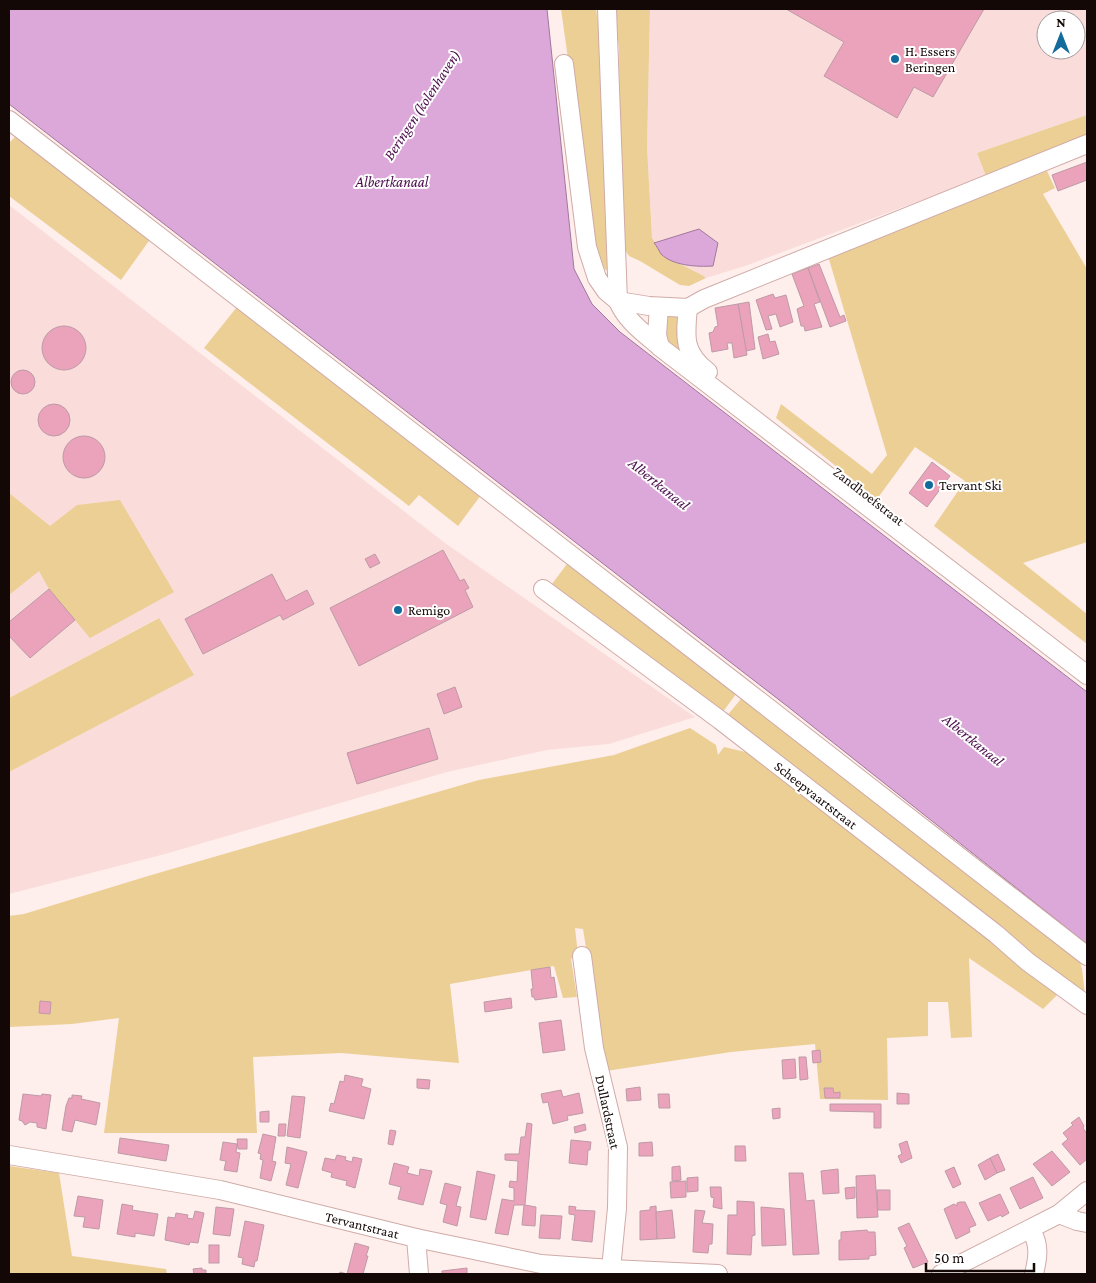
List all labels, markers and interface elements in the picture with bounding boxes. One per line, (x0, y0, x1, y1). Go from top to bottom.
north arrow (1036, 10, 1086, 60)
text: N (1056, 14, 1066, 30)
place label: H. Essers Beringen (905, 43, 956, 75)
water label: Beringen (kolenhaven) (381, 47, 464, 163)
marker: H. Essers Beringen (889, 53, 901, 65)
water label: Albertkanaal (354, 174, 429, 190)
water label: Albertkanaal (625, 454, 693, 513)
street label: Zandhoefstraat (830, 463, 908, 529)
place label: Tervant Ski (939, 477, 1002, 493)
marker: Tervant Ski (923, 479, 935, 491)
place label: Remigo (408, 602, 450, 618)
marker: Remigo (392, 604, 404, 616)
water label: Albertkanaal (939, 710, 1007, 769)
street label: Scheepvaartstraat (771, 758, 861, 833)
street label: Dullardstraat (592, 1074, 624, 1151)
street label: Tervantstraat (323, 1208, 401, 1242)
scale bar (926, 1240, 1034, 1272)
text: 50 m (934, 1250, 964, 1266)

